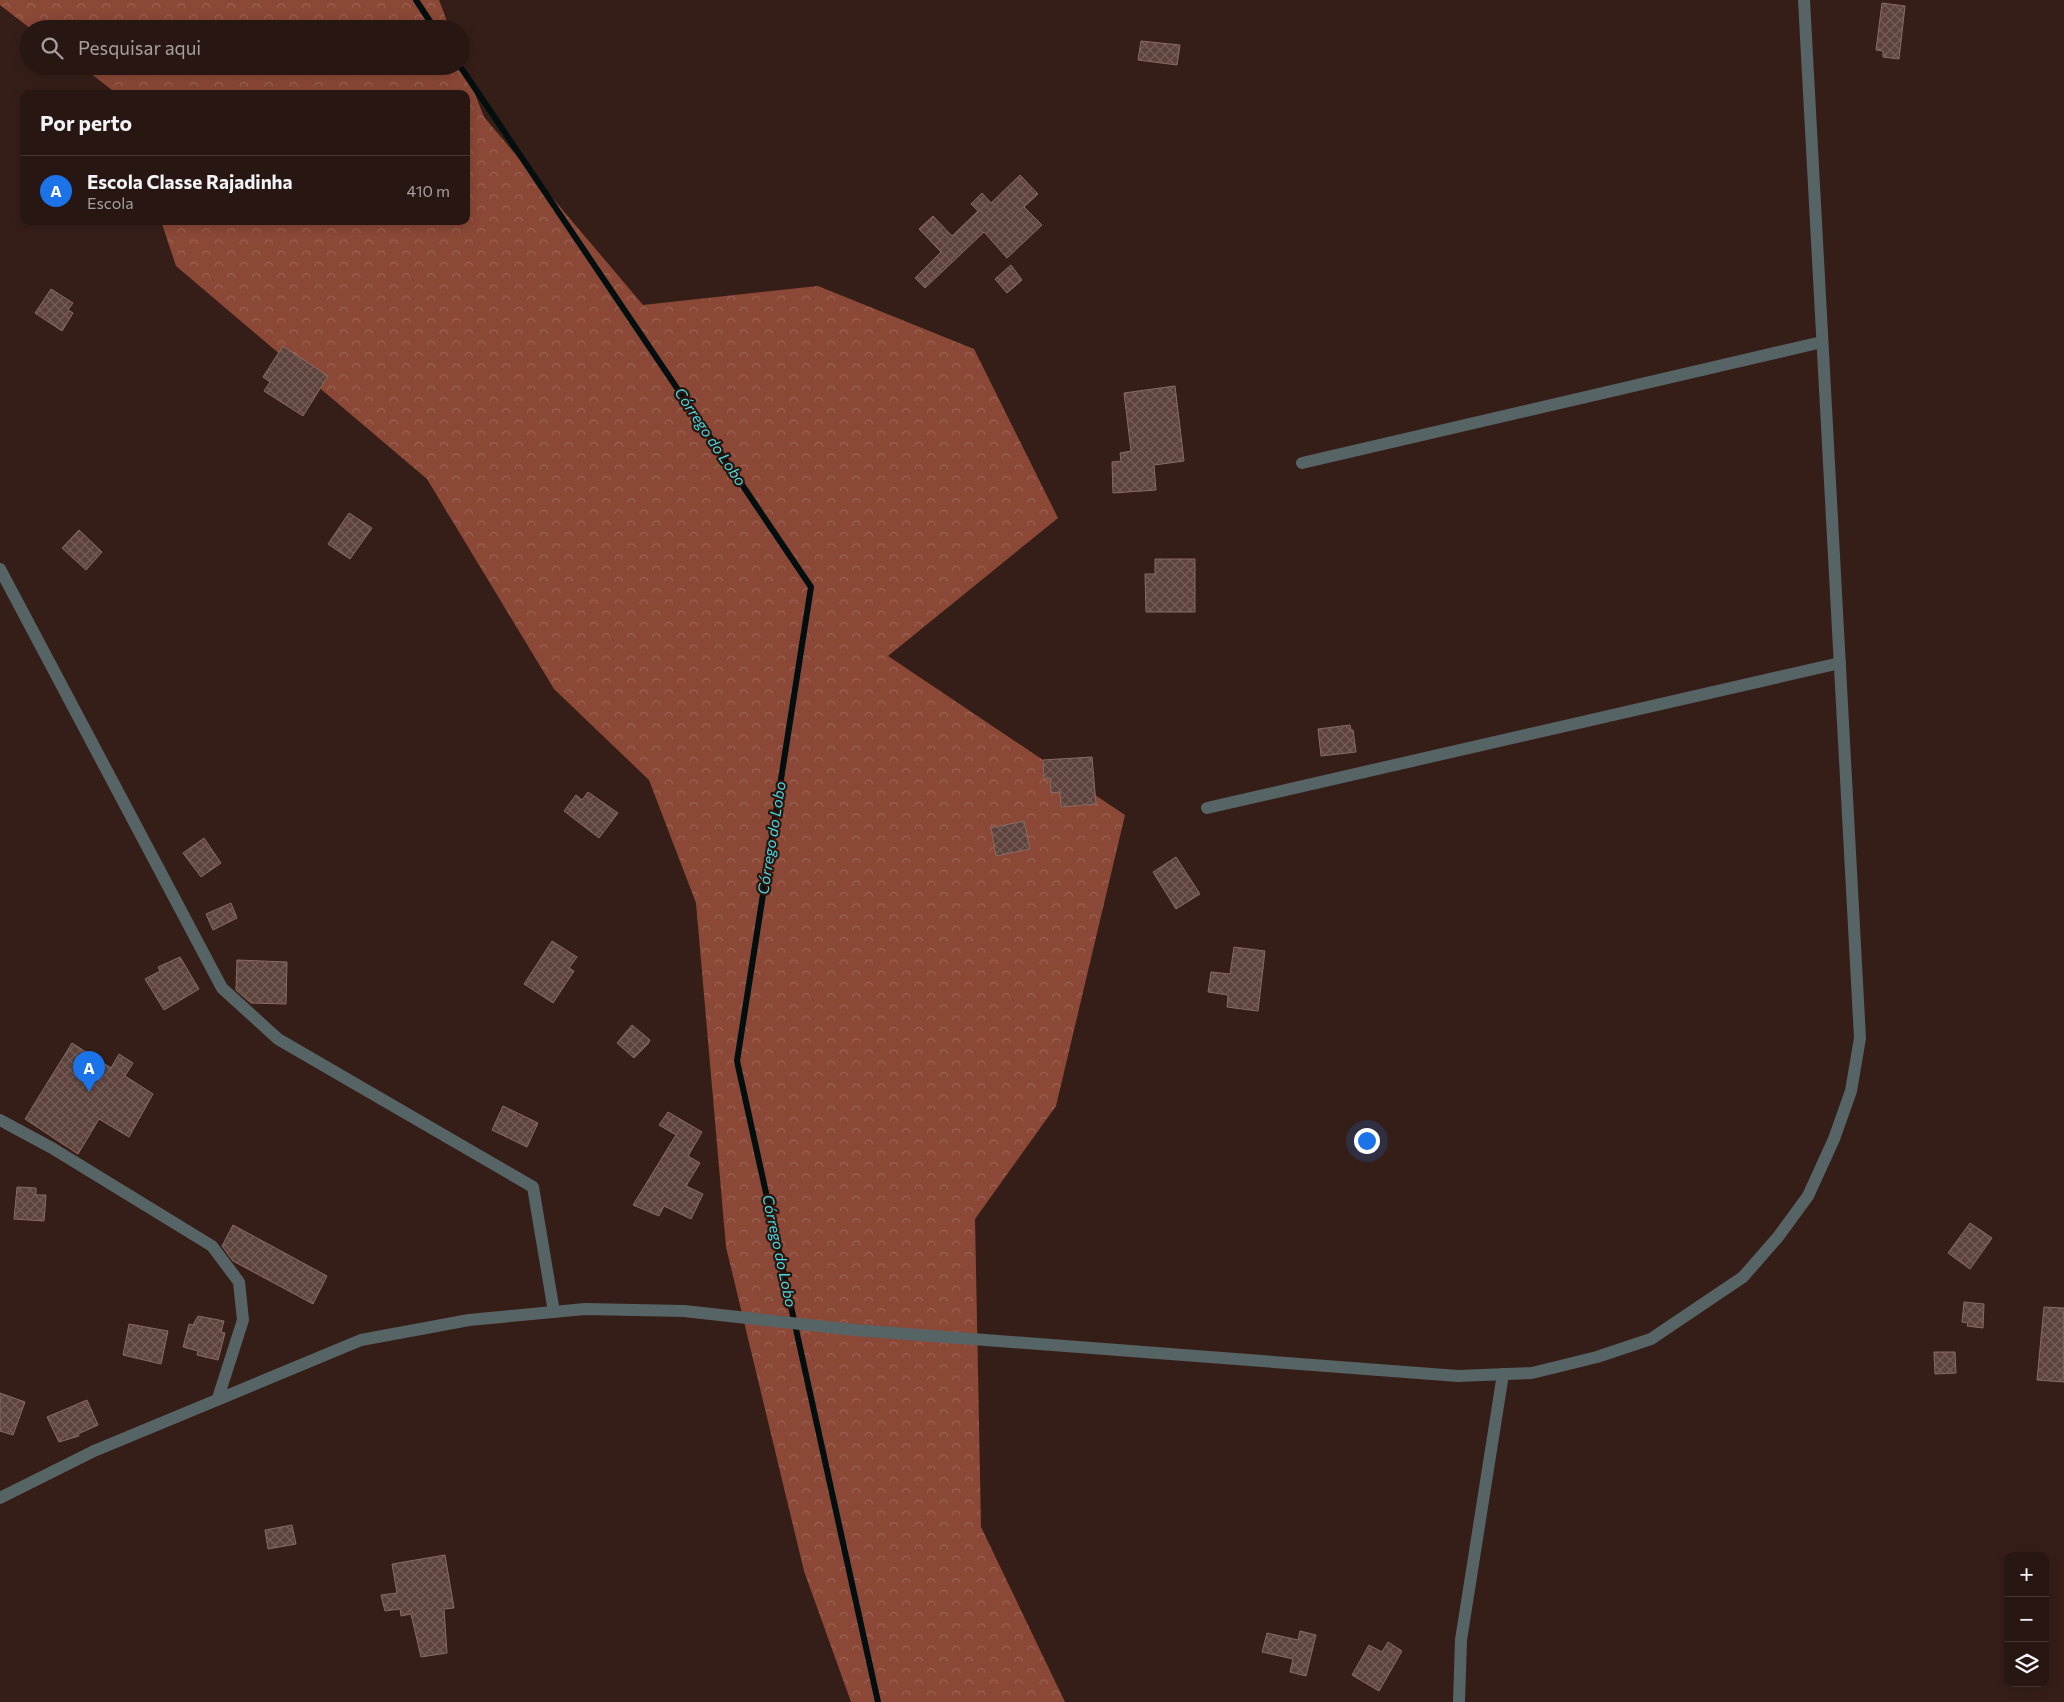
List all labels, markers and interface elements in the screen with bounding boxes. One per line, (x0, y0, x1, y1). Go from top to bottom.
search box (20, 20, 470, 75)
icon: search (38, 34, 66, 62)
text: Pesquisar aqui (78, 36, 201, 59)
text: Por perto (40, 110, 132, 135)
text: Escola Classe Rajadinha (87, 170, 293, 193)
text: A (50, 181, 62, 200)
text: 410 m (407, 181, 450, 200)
text: Escola (87, 193, 134, 212)
water label: Córrego do Lobo (671, 384, 750, 489)
water label: Córrego do Lobo (753, 780, 789, 896)
pin: A (73, 1051, 105, 1092)
your location (1354, 1128, 1380, 1154)
water label: Córrego do Lobo (759, 1193, 801, 1309)
map controls (2004, 1552, 2049, 1687)
button: + (2004, 1552, 2049, 1597)
button: − (2004, 1597, 2049, 1642)
button: layers (2004, 1642, 2049, 1687)

